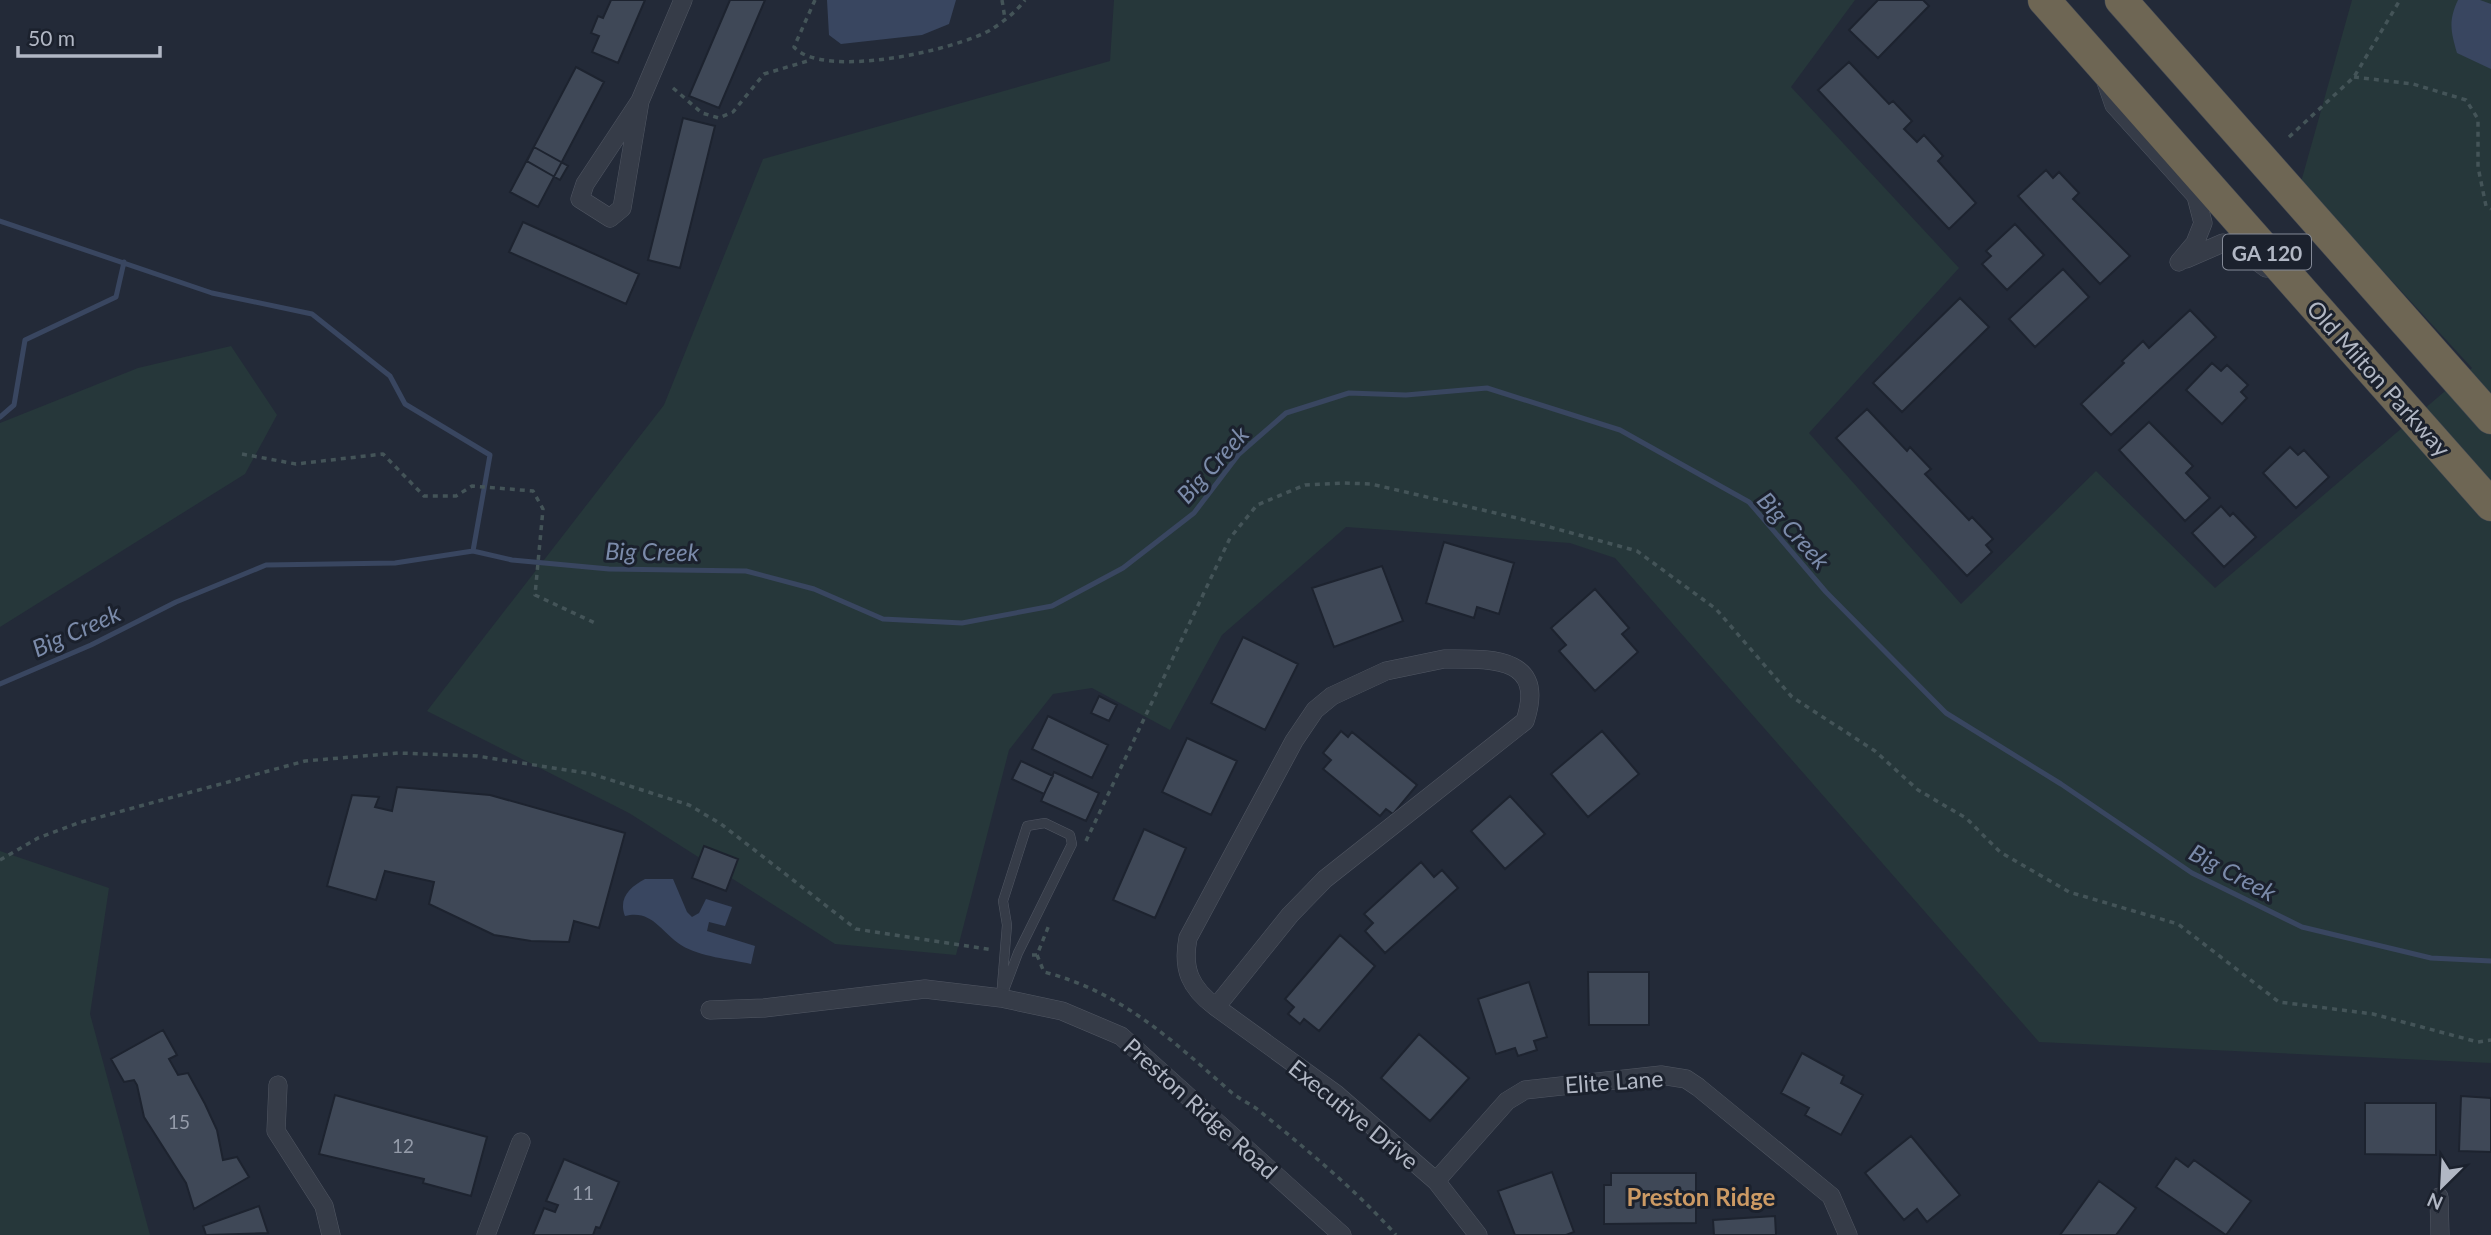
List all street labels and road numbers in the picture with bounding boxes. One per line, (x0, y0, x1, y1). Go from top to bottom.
road number: GA 120 (2223, 234, 2311, 270)
street label: Old Milton Parkway (2302, 294, 2457, 462)
street label: Preston Ridge Road (1118, 1032, 1284, 1184)
street label: Executive Drive (1284, 1053, 1424, 1175)
street label: Elite Lane (1564, 1064, 1664, 1098)

